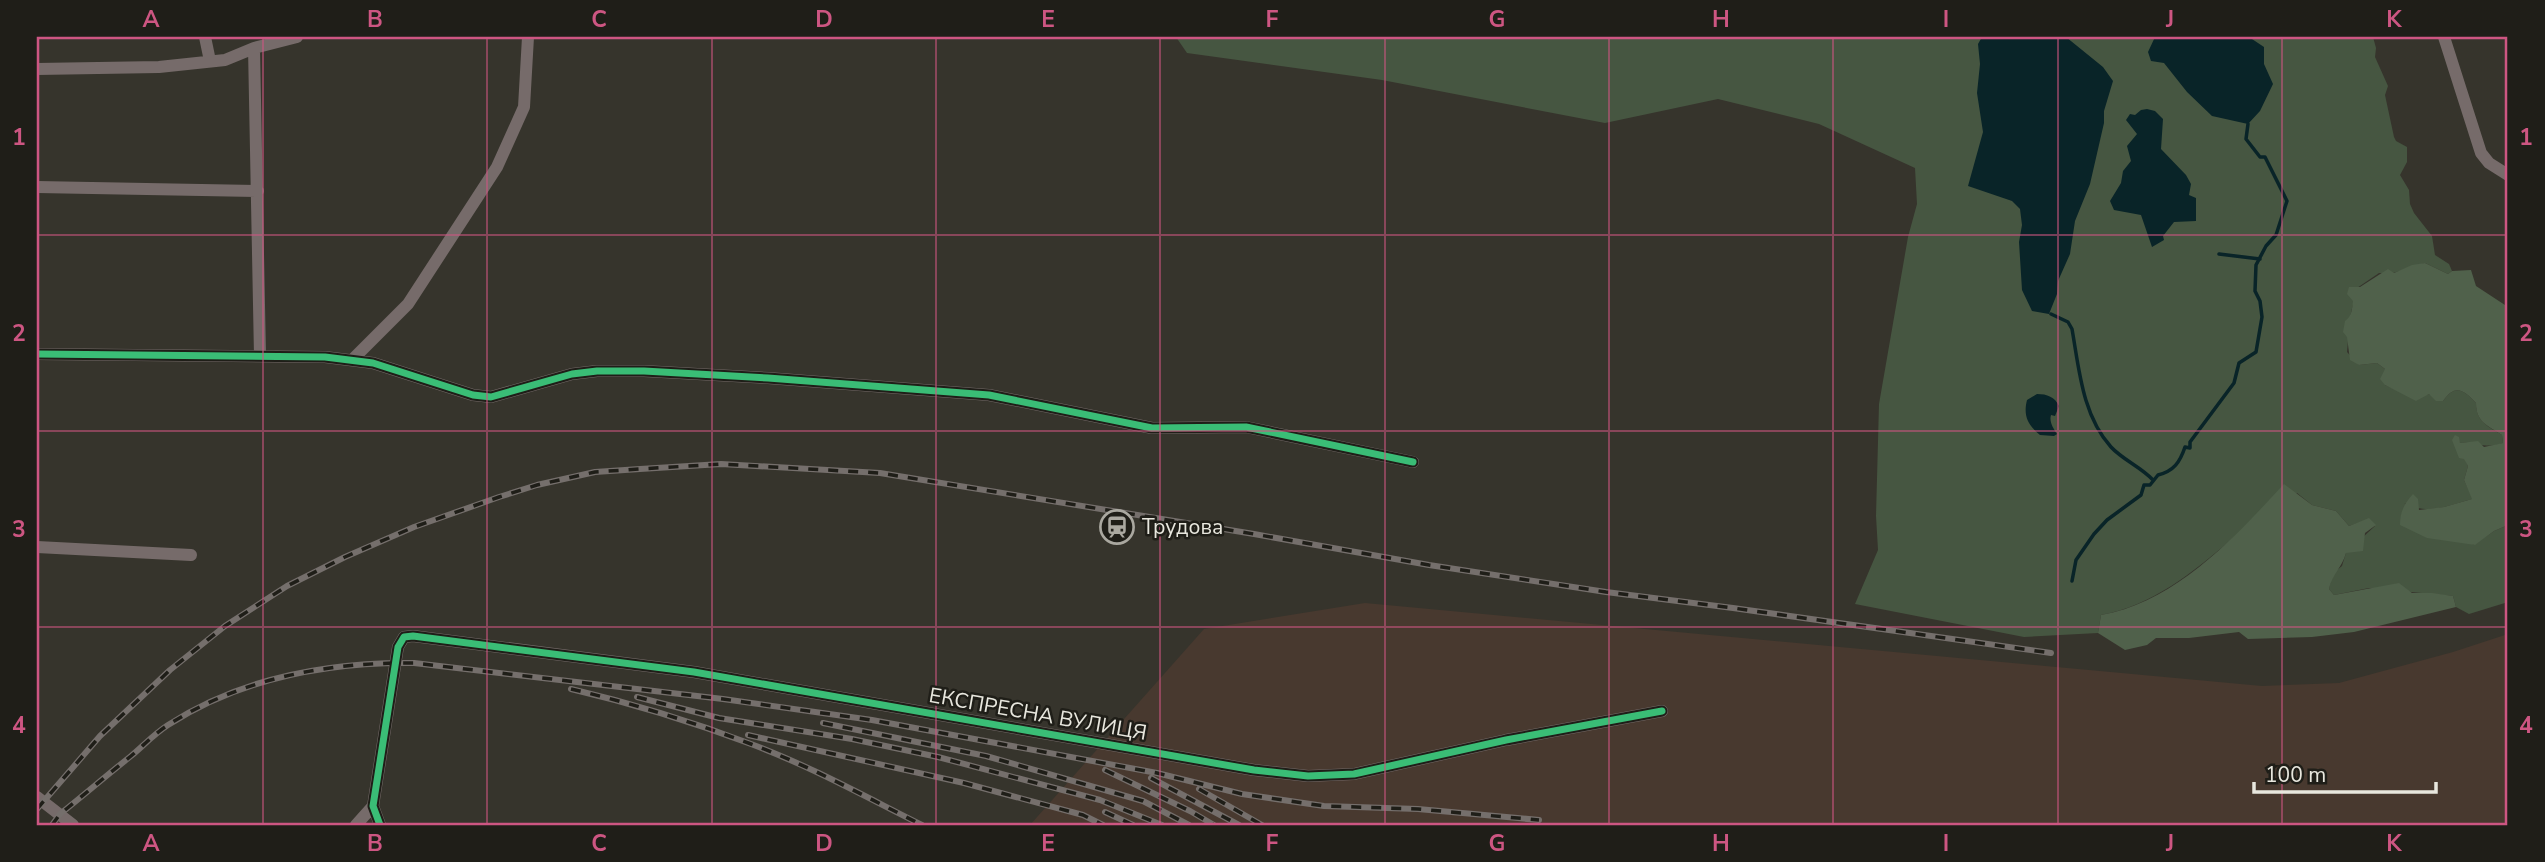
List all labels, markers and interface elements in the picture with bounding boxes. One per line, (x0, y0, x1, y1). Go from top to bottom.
text: A (142, 4, 160, 35)
text: B (367, 4, 383, 35)
text: C (591, 4, 607, 35)
text: D (815, 4, 833, 35)
text: E (1041, 4, 1055, 35)
text: F (1266, 4, 1279, 35)
text: G (1489, 4, 1505, 35)
text: H (1712, 4, 1730, 35)
text: I (1943, 4, 1949, 35)
text: J (2165, 4, 2174, 35)
text: K (2386, 4, 2402, 35)
text: 1 (12, 122, 26, 153)
text: 1 (2519, 122, 2533, 153)
text: 2 (12, 318, 26, 349)
text: 2 (2519, 318, 2533, 349)
station icon: Трудова (1098, 508, 1136, 546)
place label: Трудова (1142, 513, 1223, 541)
text: 3 (12, 514, 26, 545)
text: 3 (2519, 514, 2533, 545)
street label: ЕКСПРЕСНА ВУЛИЦЯ (927, 681, 1149, 747)
text: 4 (12, 710, 26, 741)
text: 4 (2519, 710, 2533, 741)
scale bar (2254, 750, 2436, 794)
text: 100 m (2265, 761, 2326, 789)
text: A (142, 828, 160, 859)
text: B (367, 828, 383, 859)
text: C (591, 828, 607, 859)
text: D (815, 828, 833, 859)
text: E (1041, 828, 1055, 859)
text: F (1266, 828, 1279, 859)
text: G (1489, 828, 1505, 859)
text: H (1712, 828, 1730, 859)
text: I (1943, 828, 1949, 859)
text: J (2165, 828, 2174, 859)
text: K (2386, 828, 2402, 859)

